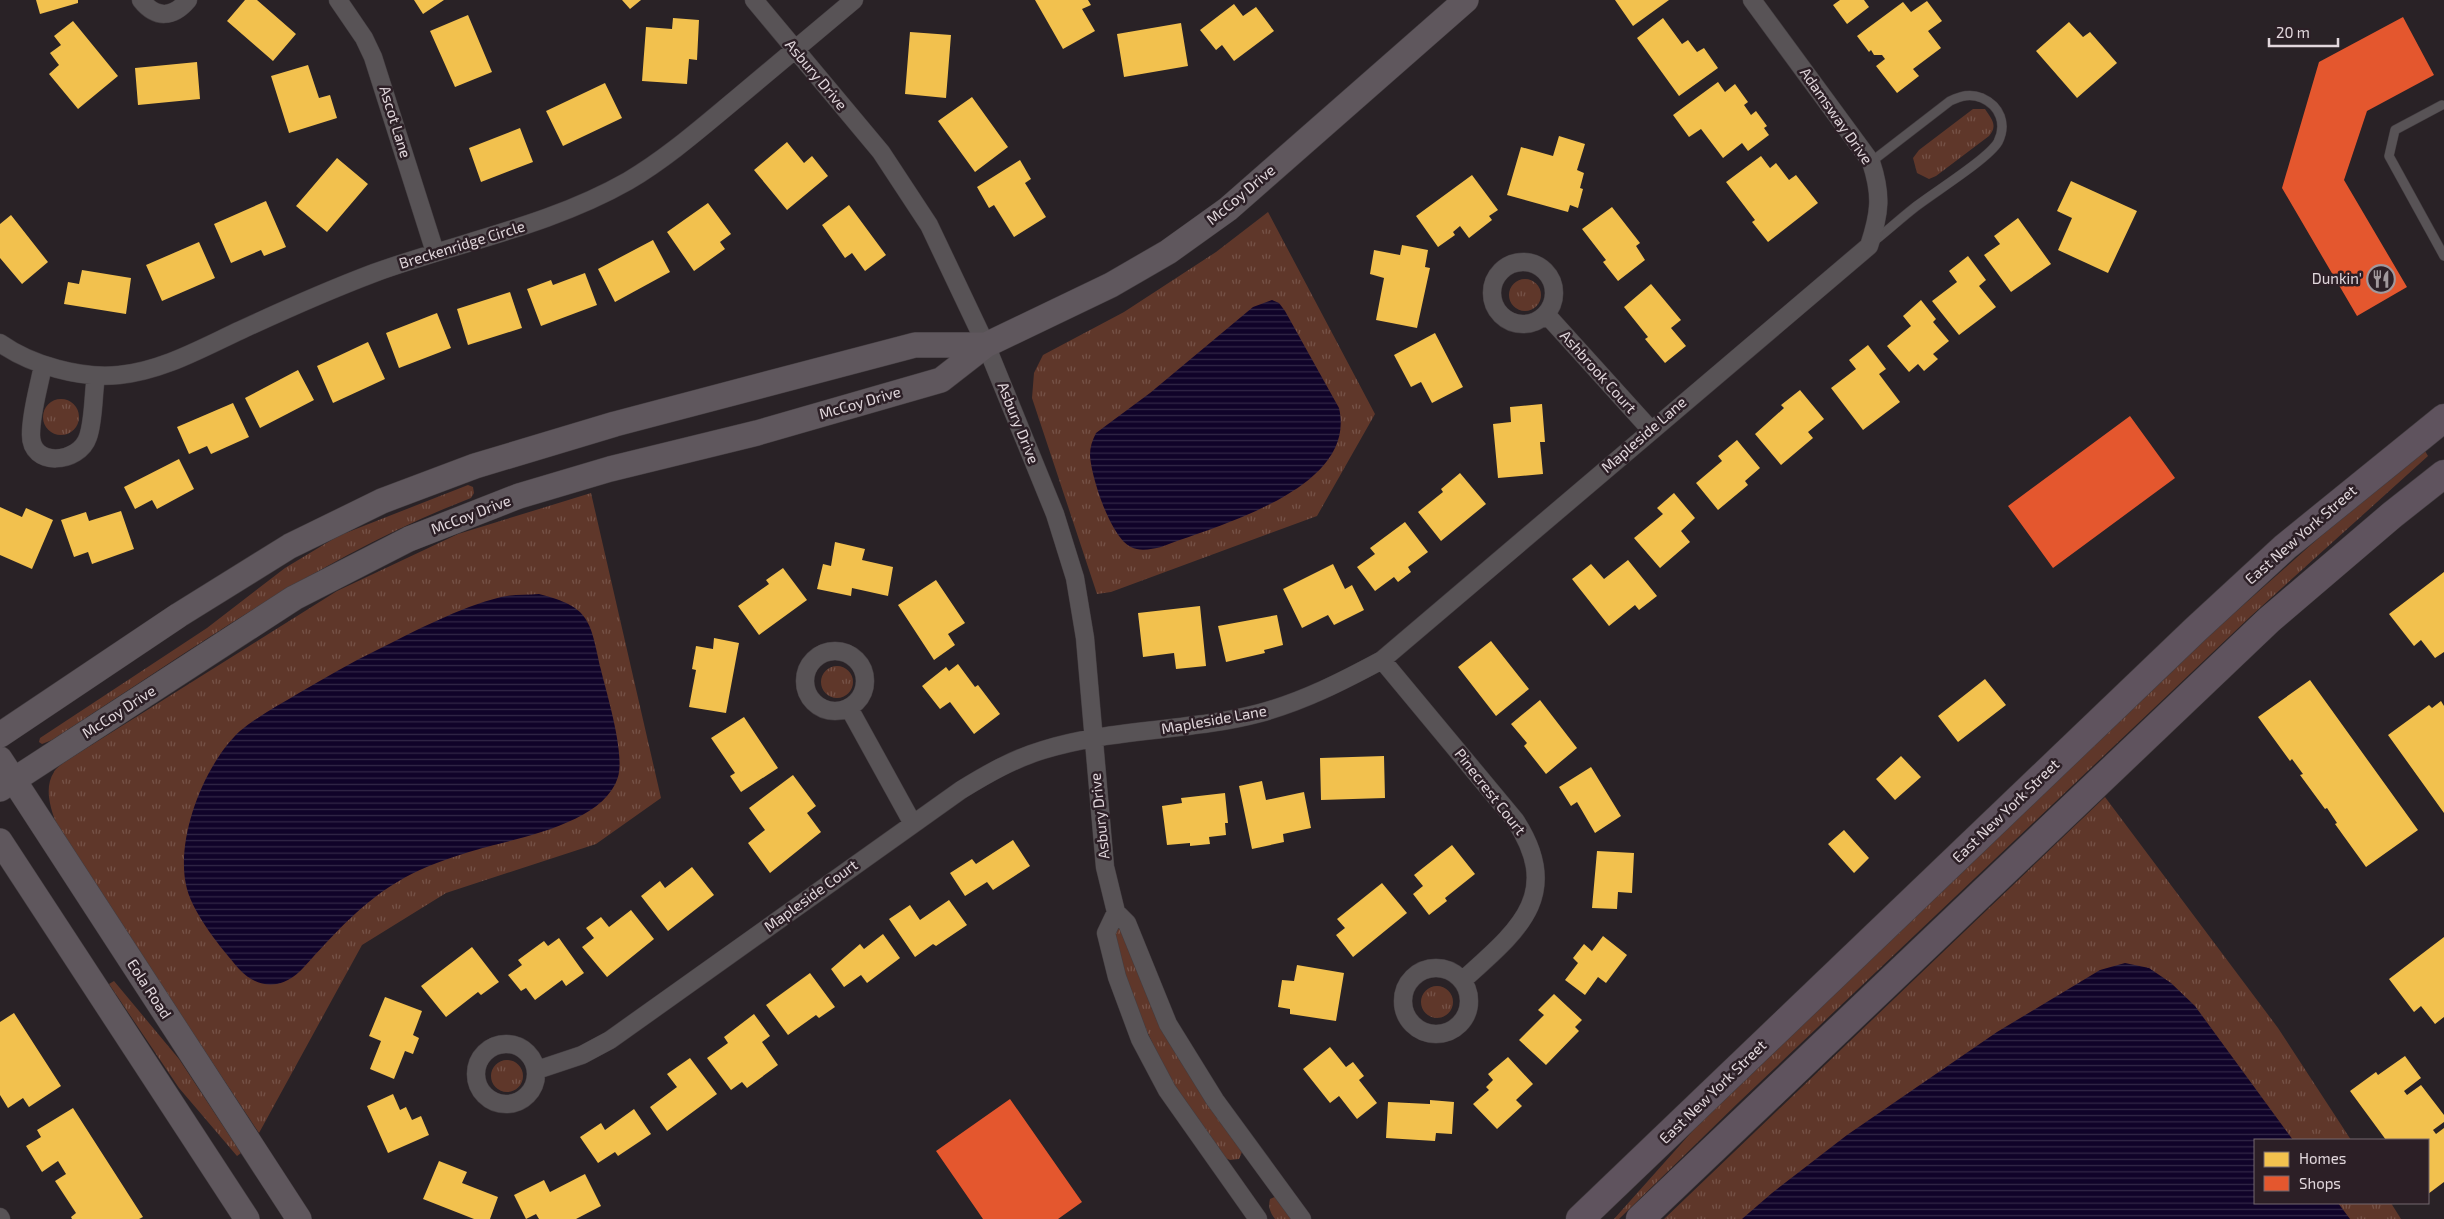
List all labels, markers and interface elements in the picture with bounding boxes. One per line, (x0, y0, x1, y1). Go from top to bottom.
scale bar (2269, 15, 2338, 47)
text: 20 m (2276, 23, 2310, 41)
street label: Asbury Drive (782, 35, 852, 113)
street label: Adamsway Drive (1797, 64, 1877, 167)
street label: Ascot Lane (376, 83, 415, 160)
street label: McCoy Drive (1202, 160, 1278, 228)
street label: Breckenridge Circle (397, 216, 527, 272)
restaurant icon: Dunkin' (2366, 264, 2396, 294)
place label: Dunkin' (2312, 269, 2362, 287)
street label: Ashbrook Court (1557, 326, 1641, 417)
street label: Asbury Drive (994, 379, 1043, 466)
street label: McCoy Drive (817, 382, 903, 422)
street label: Mapleside Lane (1597, 392, 1689, 476)
street label: East New York Street (2241, 481, 2360, 587)
street label: McCoy Drive (428, 491, 513, 538)
street label: McCoy Drive (78, 681, 159, 742)
street label: Mapleside Lane (1160, 701, 1268, 737)
street label: Pinecrest Court (1451, 745, 1530, 838)
street label: East New York Street (1948, 754, 2063, 866)
street label: Asbury Drive (1086, 772, 1112, 860)
street label: Mapleside Court (760, 855, 861, 935)
street label: Eola Road (124, 955, 176, 1022)
street label: East New York Street (1655, 1035, 1770, 1147)
legend (2254, 1139, 2429, 1204)
text: Homes (2299, 1149, 2346, 1167)
text: Shops (2299, 1174, 2341, 1192)

